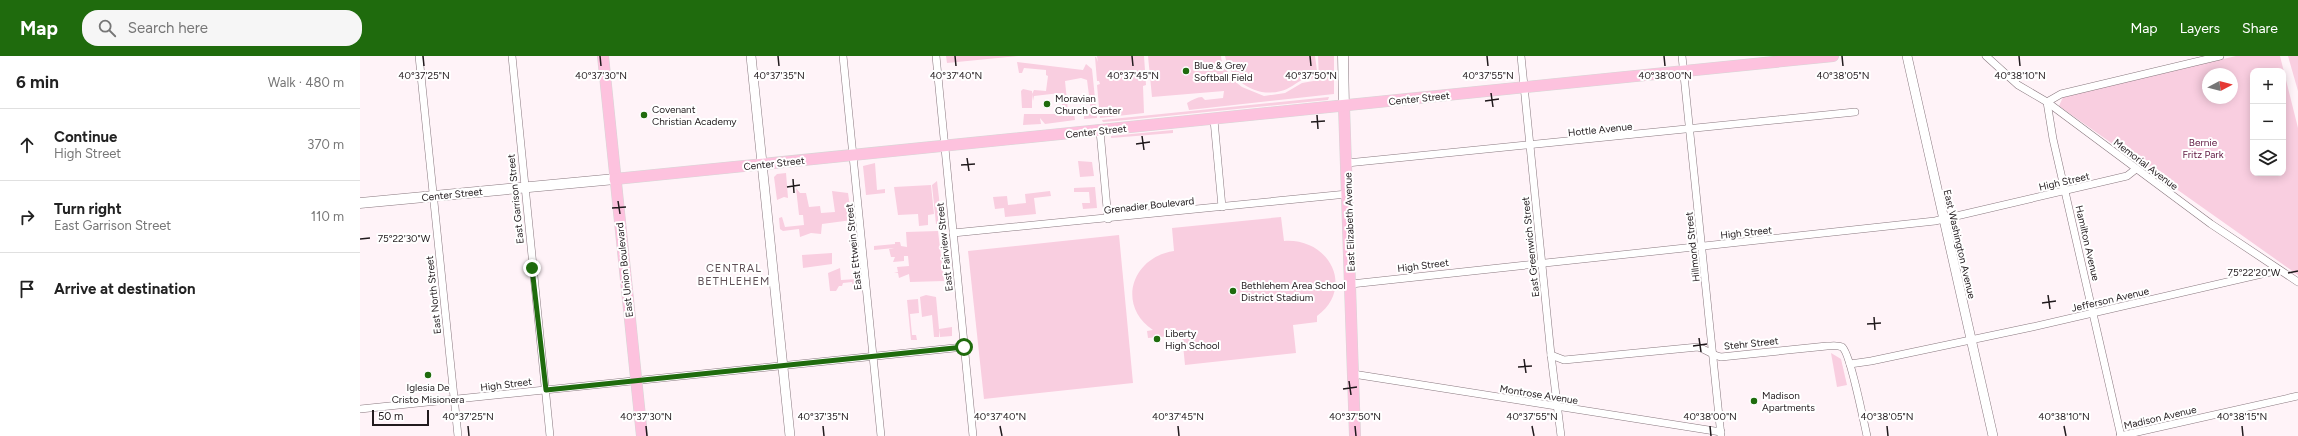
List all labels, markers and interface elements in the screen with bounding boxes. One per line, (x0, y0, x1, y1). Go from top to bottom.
search box (82, 10, 362, 46)
text: Map (20, 17, 58, 40)
icon: search (96, 17, 118, 39)
text: Search here (128, 19, 208, 37)
text: Map (2130, 20, 2158, 37)
text: Layers (2180, 20, 2220, 37)
text: Share (2242, 20, 2278, 37)
place label: Blue & Grey Softball Field (1194, 59, 1253, 84)
marker: Blue & Grey Softball Field (1181, 66, 1191, 76)
north arrow (2202, 68, 2238, 104)
map controls (2250, 68, 2286, 176)
button: + (2250, 68, 2286, 104)
text: 40°37'25"N (398, 69, 450, 82)
text: 40°37'30"N (575, 69, 627, 82)
text: 40°37'35"N (753, 69, 805, 82)
text: 40°37'40"N (930, 69, 982, 82)
text: 40°37'45"N (1107, 69, 1159, 82)
text: 40°37'50"N (1285, 69, 1337, 82)
text: 40°37'55"N (1462, 69, 1514, 82)
text: 40°38'00"N (1638, 69, 1692, 82)
text: 40°38'05"N (1817, 69, 1870, 82)
text: 40°38'10"N (1994, 69, 2046, 82)
text: 6 min (16, 72, 59, 92)
text: Walk · 480 m (268, 75, 344, 90)
street label: Center Street (1388, 89, 1450, 108)
place label: Moravian Church Center (1055, 92, 1122, 117)
marker: Moravian Church Center (1042, 99, 1052, 109)
place label: Covenant Christian Academy (652, 103, 737, 128)
button: − (2250, 104, 2286, 140)
marker: Covenant Christian Academy (639, 110, 649, 120)
street label: Hottle Avenue (1567, 120, 1633, 139)
street label: Center Street (1065, 122, 1127, 141)
text: Continue (54, 128, 117, 146)
icon: ahead (16, 134, 38, 156)
street label: Memorial Avenue (2111, 136, 2181, 193)
park label: Bernie Fritz Park (2182, 136, 2224, 161)
text: 370 m (307, 137, 344, 152)
button: layers (2250, 140, 2286, 176)
text: High Street (54, 146, 121, 161)
street label: East Garrison Street (504, 153, 527, 244)
street label: Center Street (743, 154, 805, 173)
street label: High Street (2037, 169, 2091, 194)
street label: East Elizabeth Avenue (1341, 172, 1358, 272)
street label: Center Street (421, 185, 483, 204)
street label: East Washington Avenue (1941, 188, 1979, 300)
street label: Grenadier Boulevard (1103, 194, 1195, 217)
street label: East Greenwich Street (1519, 196, 1542, 298)
text: Turn right (54, 200, 122, 218)
street label: East Fairview Street (933, 202, 956, 292)
street label: East Ettwein Street (842, 203, 865, 291)
street label: Hamilton Avenue (2073, 204, 2103, 283)
icon: right (16, 206, 38, 228)
text: 110 m (311, 209, 344, 224)
street label: Hillmond Street (1682, 211, 1703, 283)
text: East Garrison Street (54, 218, 171, 233)
street label: East Union Boulevard (613, 222, 636, 318)
street label: High Street (1720, 223, 1773, 242)
text: 75°22'30"W (378, 232, 431, 245)
street label: East North Street (423, 255, 444, 335)
street label: High Street (1397, 256, 1450, 275)
route end (523, 259, 541, 277)
district label: CENTRAL BETHLEHEM (698, 262, 770, 288)
text: 75°22'20"W (2228, 266, 2281, 279)
icon: arrive (16, 278, 38, 300)
place label: Bethlehem Area School District Stadium (1241, 279, 1346, 304)
text: Arrive at destination (54, 280, 195, 298)
street label: Jefferson Avenue (2070, 284, 2151, 315)
marker: Bethlehem Area School District Stadium (1228, 286, 1238, 296)
place label: Liberty High School (1165, 327, 1220, 352)
marker: Liberty High School (1152, 334, 1162, 344)
street label: Stehr Street (1723, 334, 1779, 353)
route start (955, 338, 973, 356)
marker: Iglesia De Cristo Misionera (423, 370, 433, 380)
street label: High Street (480, 375, 533, 394)
place label: Iglesia De Cristo Misionera (392, 381, 464, 406)
street label: Montrose Avenue (1499, 382, 1580, 407)
place label: Madison Apartments (1762, 389, 1815, 414)
marker: Madison Apartments (1749, 396, 1759, 406)
street label: Madison Avenue (2123, 403, 2198, 432)
scale bar (372, 408, 429, 427)
text: 50 m (378, 410, 403, 423)
text: 40°37'25"N (442, 410, 494, 423)
text: 40°37'30"N (620, 410, 672, 423)
text: 40°37'35"N (797, 410, 849, 423)
text: 40°37'40"N (974, 410, 1026, 423)
text: 40°37'45"N (1152, 410, 1204, 423)
text: 40°37'50"N (1329, 410, 1381, 423)
text: 40°37'55"N (1506, 410, 1558, 423)
text: 40°38'00"N (1683, 410, 1737, 423)
text: 40°38'05"N (1861, 410, 1914, 423)
text: 40°38'10"N (2038, 410, 2090, 423)
text: 40°38'15"N (2217, 410, 2267, 423)

